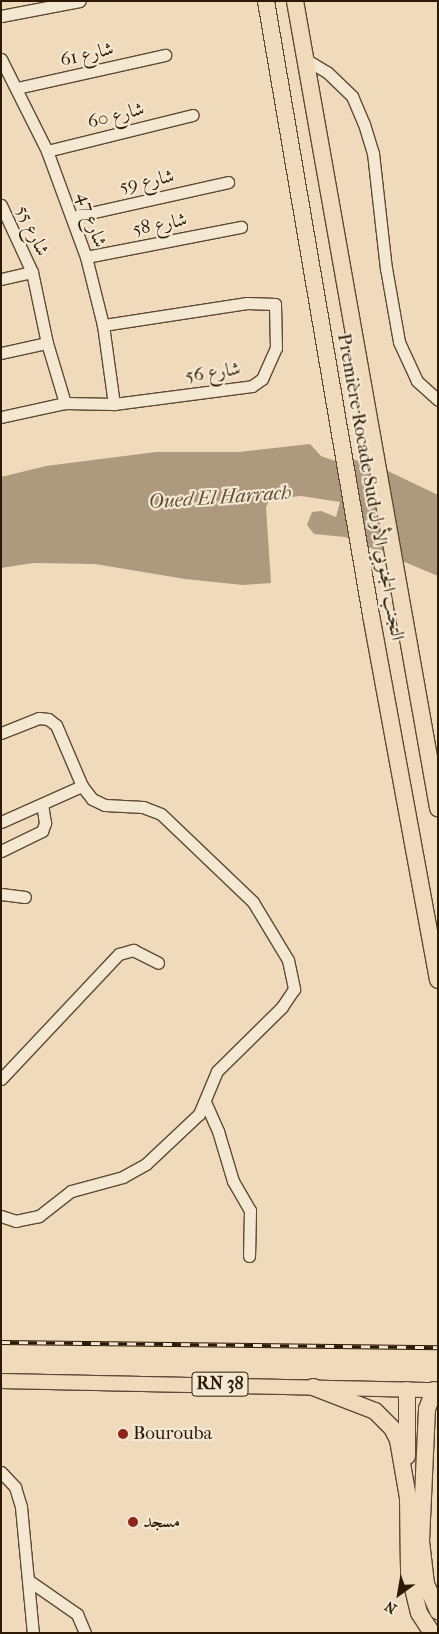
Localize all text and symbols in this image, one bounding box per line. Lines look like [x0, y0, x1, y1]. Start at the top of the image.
street label: شارع 61 [58, 38, 116, 72]
street label: شارع 60 [85, 98, 147, 134]
street label: شارع 59 [118, 165, 176, 199]
street label: شارع 47 [71, 189, 111, 251]
street label: شارع 55 [10, 202, 54, 260]
street label: شارع 58 [131, 209, 189, 241]
street label: Première Rocade Sud التجنب الجنوبي الأول [332, 332, 408, 642]
street label: شارع 56 [184, 358, 242, 388]
water label: Oued El Harrach [148, 480, 292, 514]
road number: RN 38 [191, 1368, 249, 1400]
place label: Bourouba [133, 1423, 212, 1445]
marker: Bourouba [117, 1428, 129, 1440]
place label: مسجد [143, 1511, 180, 1533]
marker: مسجد [127, 1516, 139, 1528]
north arrow [374, 1569, 424, 1619]
text: N [382, 1597, 400, 1617]

